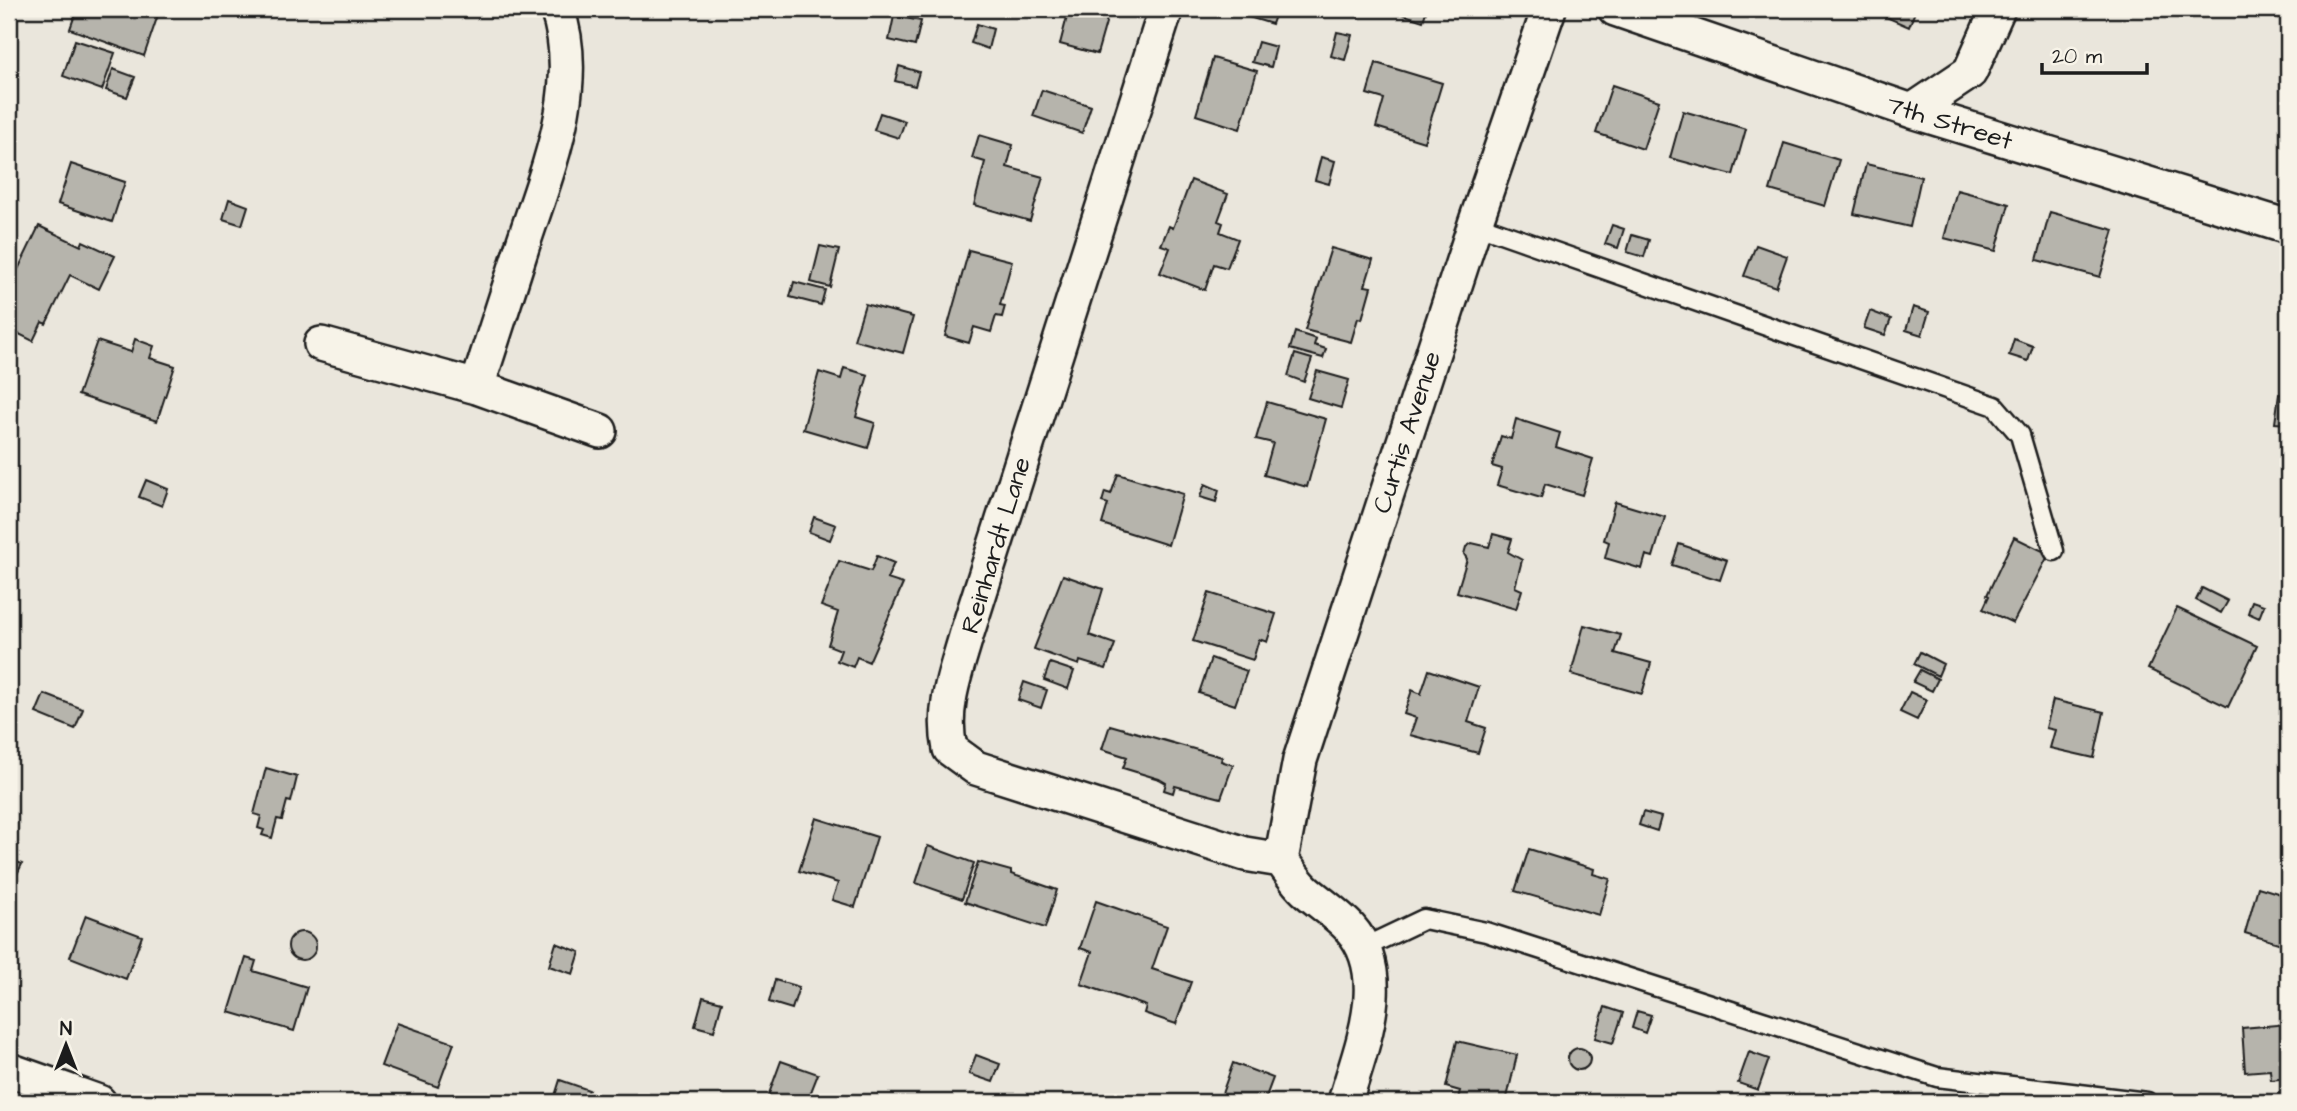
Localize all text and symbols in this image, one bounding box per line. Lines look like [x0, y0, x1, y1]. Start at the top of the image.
scale bar [2042, 32, 2146, 76]
text: 20 m [2052, 42, 2103, 71]
street label: 7th Street [1882, 87, 2018, 159]
street label: Curtis Avenue [1364, 347, 1450, 518]
street label: Reinhardt Lane [952, 453, 1040, 638]
north arrow [32, 1010, 102, 1080]
text: N [60, 1016, 72, 1043]

